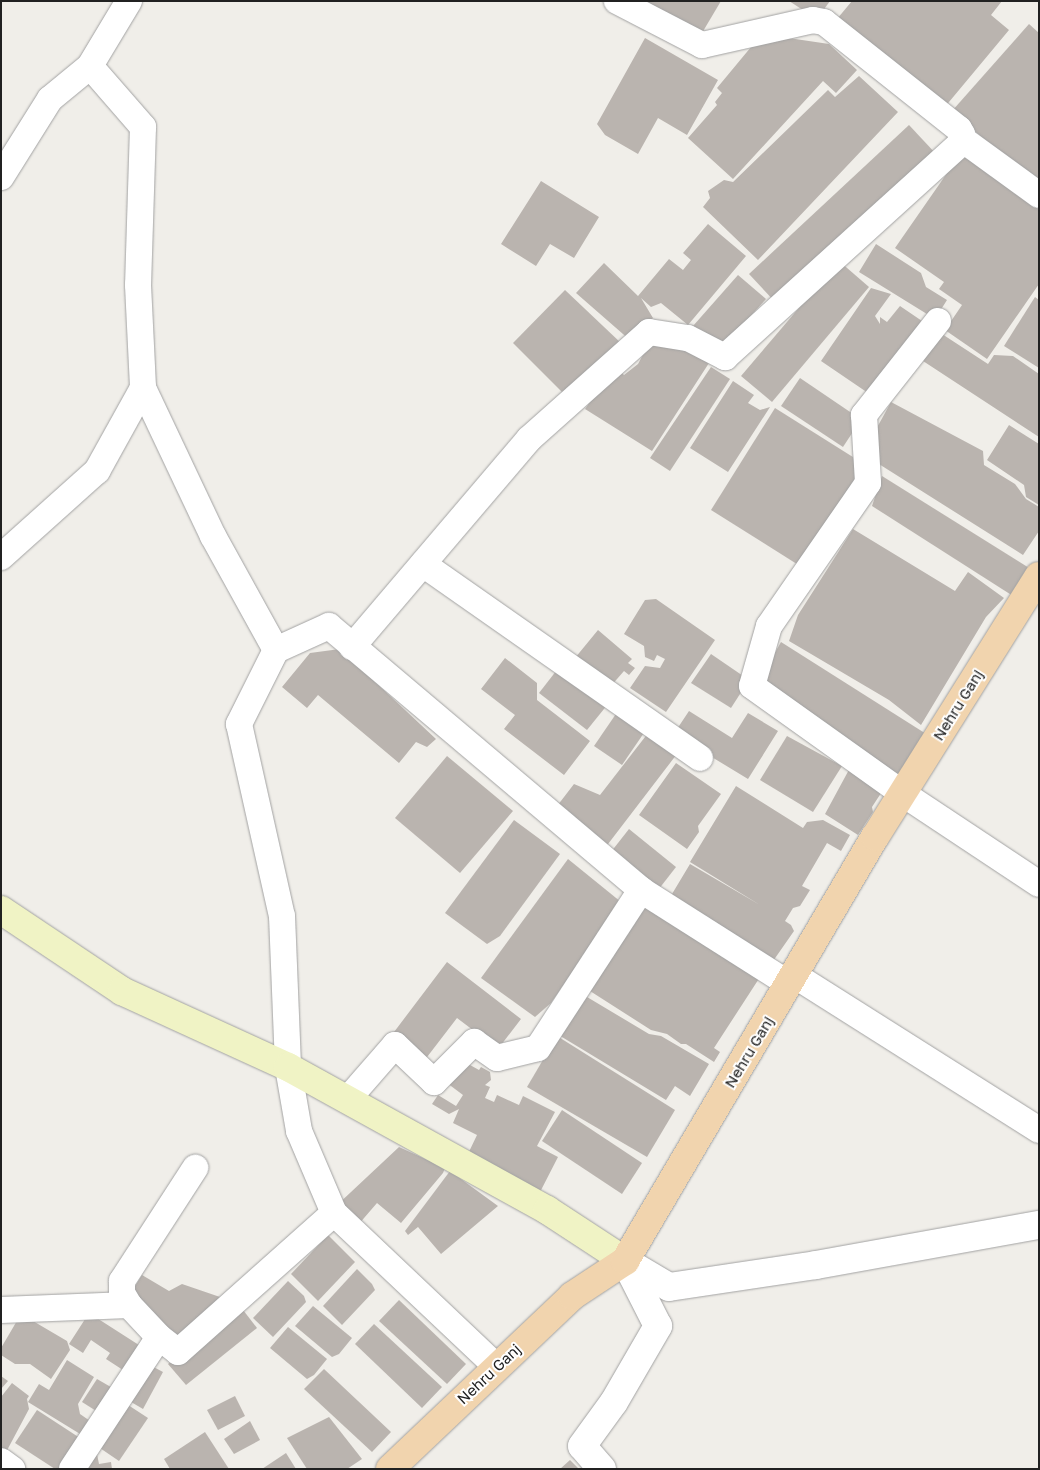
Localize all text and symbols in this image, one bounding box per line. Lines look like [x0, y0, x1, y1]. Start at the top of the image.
street label: Nehru Ganj [929, 666, 987, 744]
street label: Nehru Ganj [721, 1013, 777, 1091]
street label: Nehru Ganj [454, 1340, 524, 1408]

